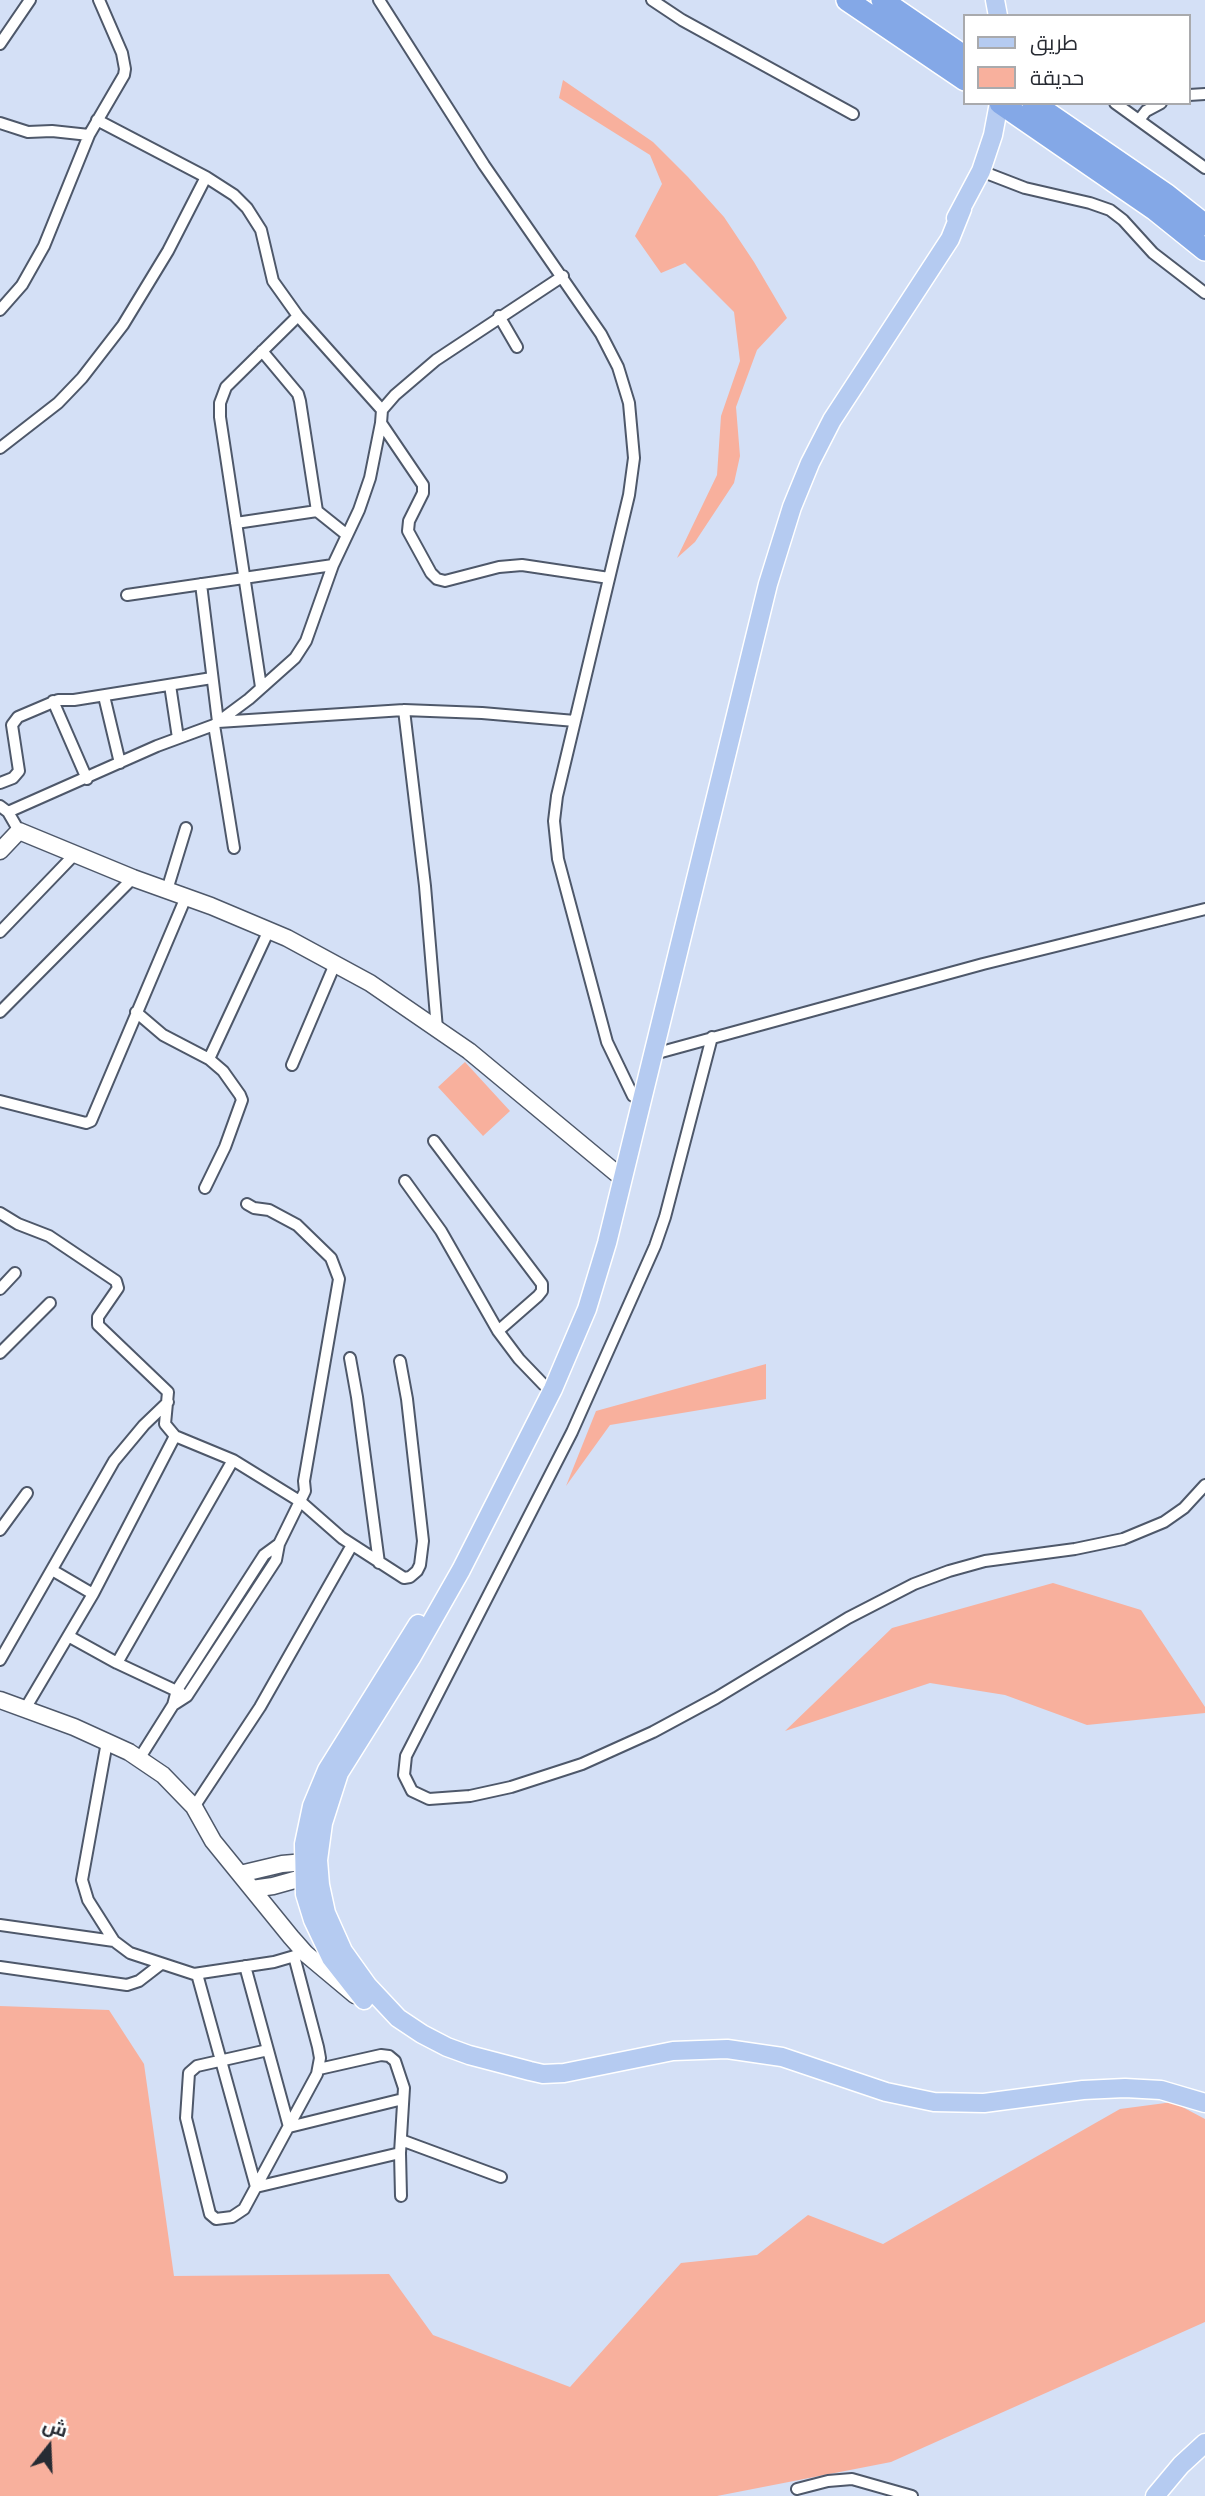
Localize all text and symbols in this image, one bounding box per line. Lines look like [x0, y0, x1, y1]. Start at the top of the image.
legend [964, 14, 1191, 105]
text: طريق [1030, 28, 1078, 56]
text: حديقة [1030, 63, 1084, 91]
text: ش [40, 2411, 71, 2443]
north arrow [14, 2412, 84, 2482]

